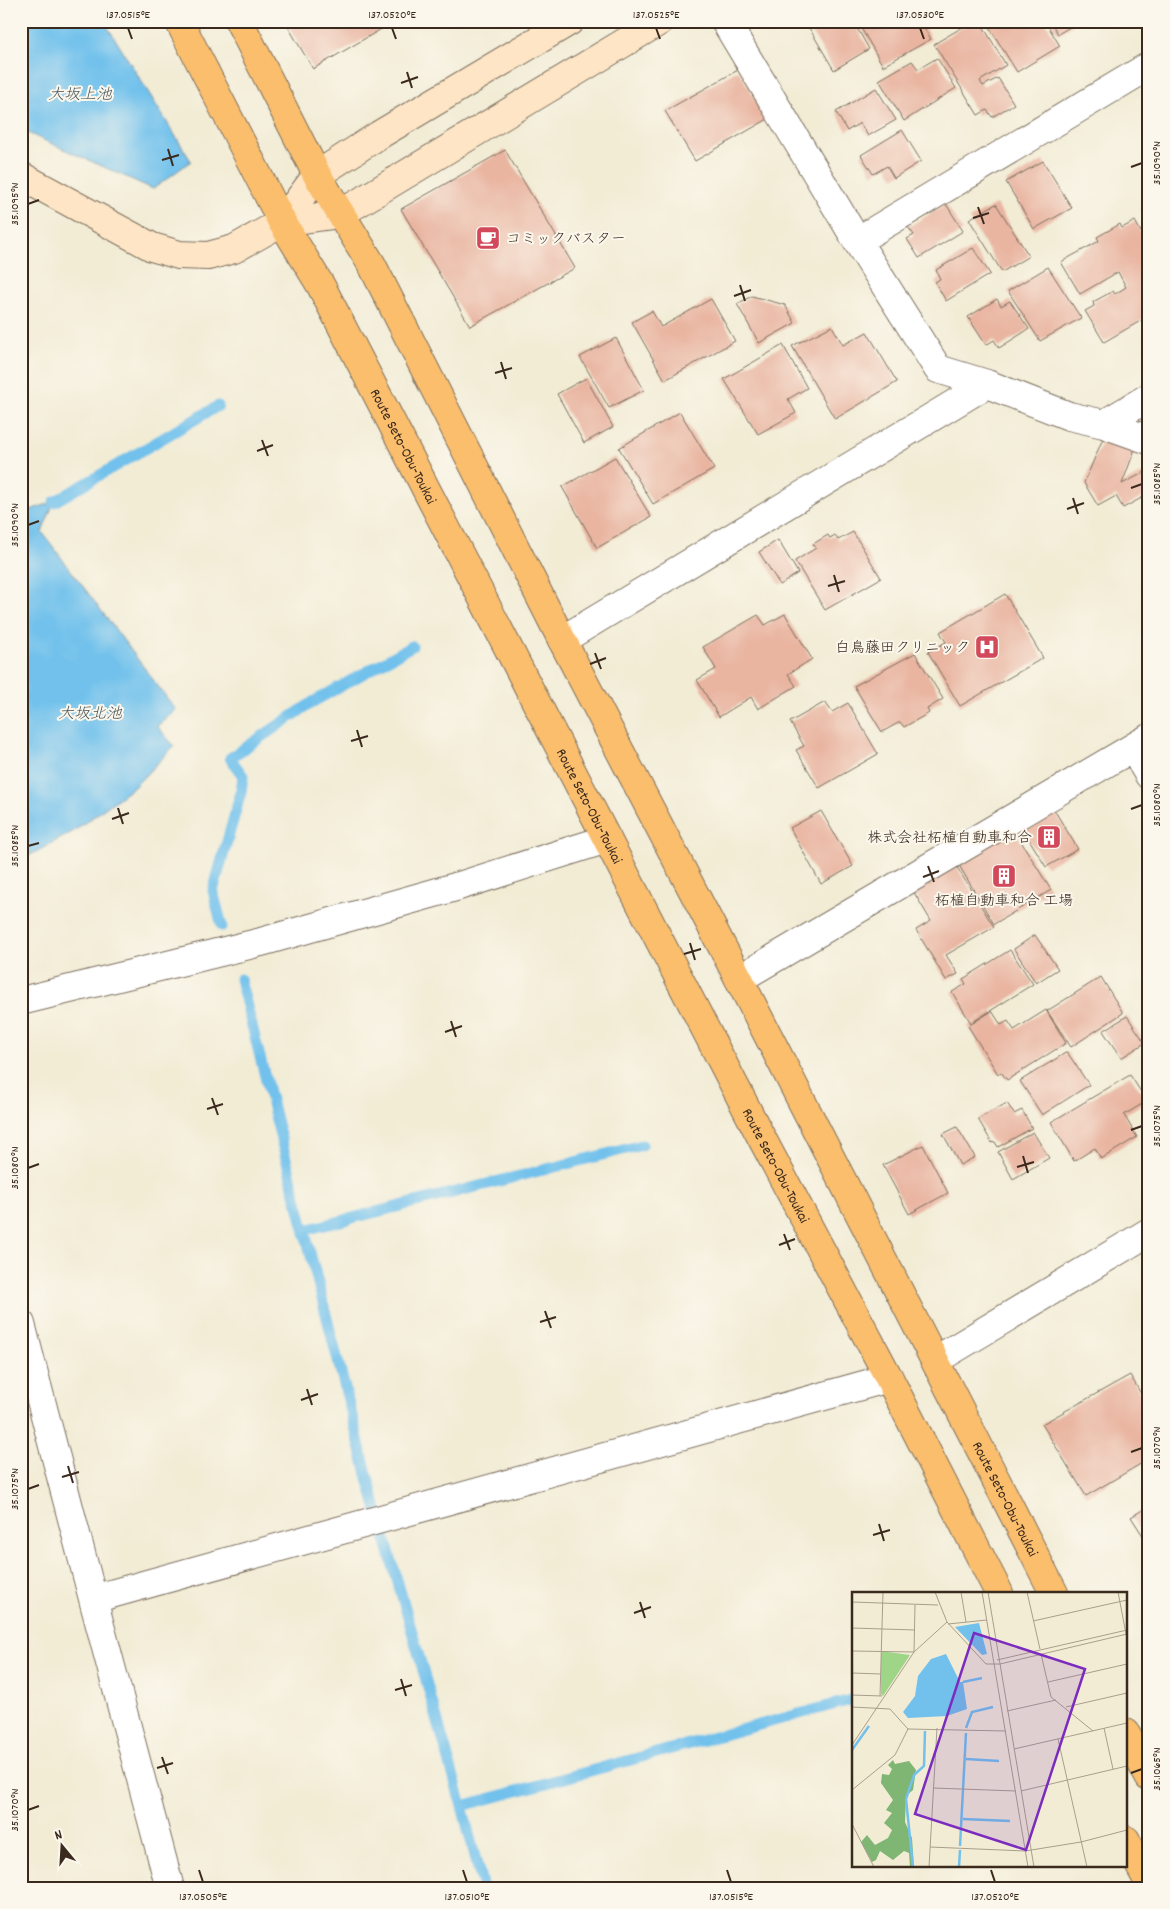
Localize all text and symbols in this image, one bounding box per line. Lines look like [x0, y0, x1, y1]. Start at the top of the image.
text: 137.0515°E [106, 7, 151, 24]
text: 137.0520°E [368, 7, 416, 24]
text: 137.0525°E [633, 7, 680, 24]
text: 137.0530°E [896, 7, 944, 24]
water label: 大坂上池 [48, 84, 113, 107]
text: 35.1090°N [1149, 141, 1166, 185]
text: 35.1095°N [7, 182, 24, 225]
cafe icon: コミックバスター [475, 225, 501, 251]
place label: コミックバスター [506, 229, 626, 251]
street label: Route Seto-Obu-Toukai [363, 385, 441, 509]
text: 35.1085°N [1149, 463, 1166, 505]
text: 35.1090°N [7, 503, 24, 547]
hospital icon: 白鳥藤田クリニック [974, 634, 1000, 660]
place label: 白鳥藤田クリニック [835, 638, 970, 660]
water label: 大坂北池 [58, 703, 123, 726]
street label: Route Seto-Obu-Toukai [549, 745, 627, 868]
text: 35.1080°N [1149, 783, 1166, 827]
building icon: 株式会社柘植自動車和合 [1036, 824, 1062, 850]
text: 35.1085°N [7, 825, 24, 867]
place label: 株式会社柘植自動車和合 [867, 828, 1032, 850]
building icon: 柘植自動車和合 工場 [991, 863, 1017, 889]
place label: 柘植自動車和合 工場 [935, 891, 1073, 913]
street label: Route Seto-Obu-Toukai [735, 1105, 814, 1228]
text: 35.1075°N [1149, 1105, 1166, 1147]
text: 35.1080°N [7, 1146, 24, 1190]
text: 35.1070°N [1149, 1426, 1166, 1469]
street label: Route Seto-Obu-Toukai [965, 1438, 1043, 1561]
text: 35.1075°N [7, 1468, 24, 1510]
inset map [852, 1592, 1128, 1866]
text: 35.1065°N [1149, 1747, 1166, 1791]
text: 35.1070°N [7, 1788, 24, 1831]
north arrow [38, 1822, 88, 1872]
text: N [52, 1825, 65, 1846]
text: 137.0505°E [179, 1889, 228, 1906]
text: 137.0510°E [444, 1889, 490, 1906]
text: 137.0515°E [709, 1889, 754, 1906]
text: 137.0520°E [971, 1889, 1019, 1906]

